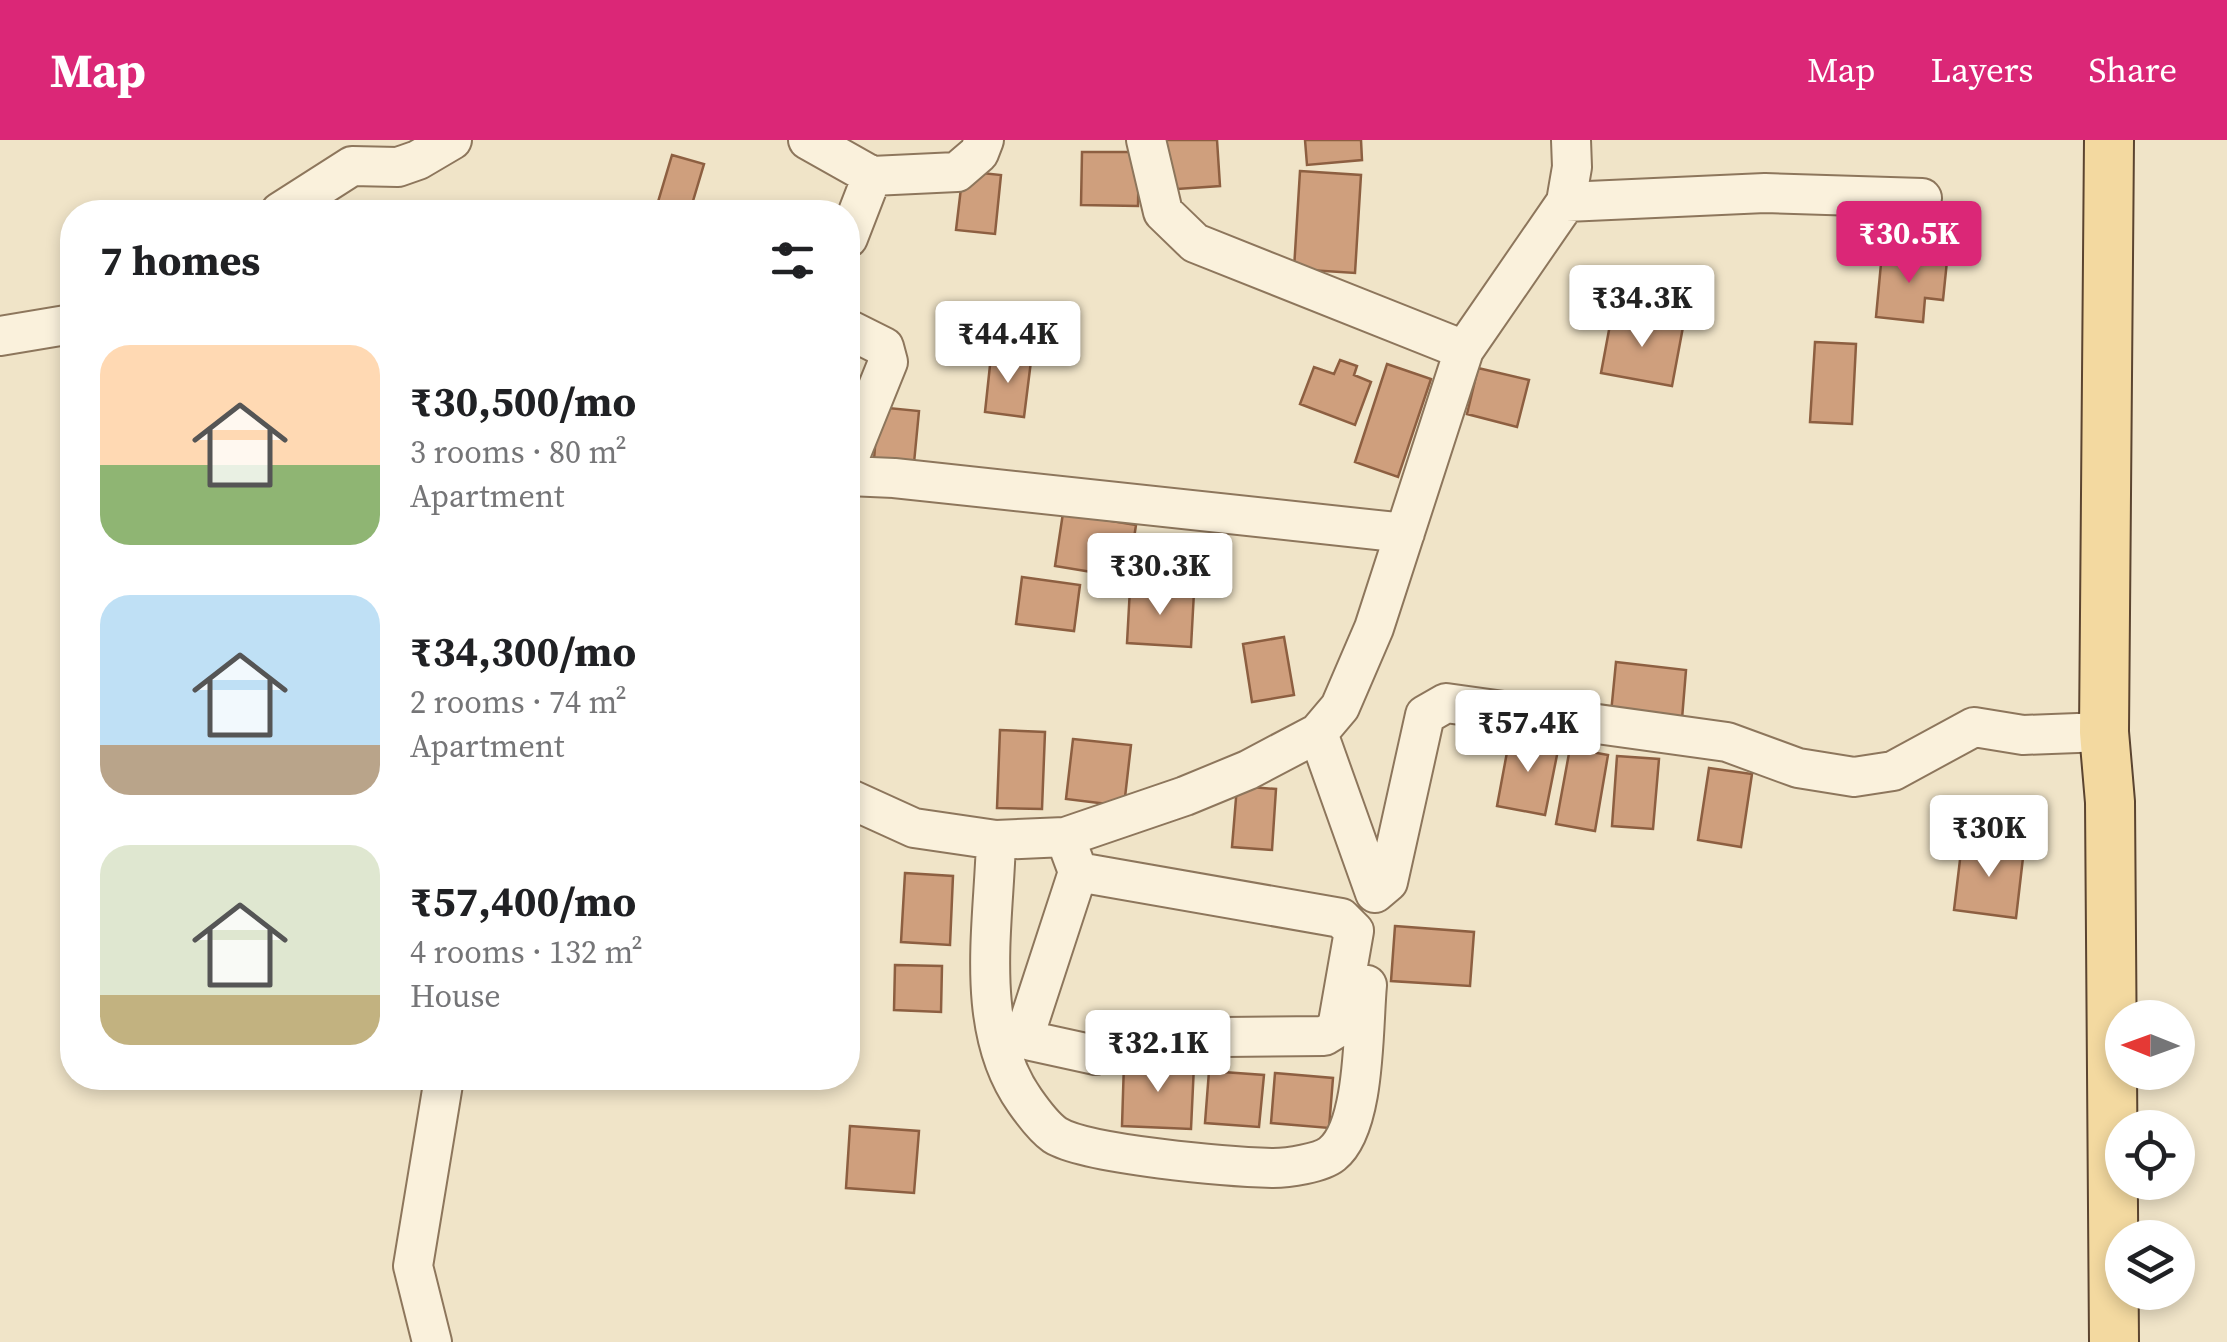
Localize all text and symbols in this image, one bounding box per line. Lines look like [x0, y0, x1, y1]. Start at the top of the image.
text: Map [50, 37, 146, 103]
text: Map [1807, 46, 1875, 94]
text: Layers [1930, 46, 2033, 94]
text: Share [2088, 46, 2177, 94]
pin: ₹30.5K [1828, 201, 1990, 286]
text: ₹30.5K [1858, 211, 1960, 255]
text: 7 homes [100, 231, 260, 289]
icon: filters [765, 233, 820, 288]
pin: ₹34.3K [1561, 265, 1723, 350]
text: ₹34.3K [1591, 275, 1693, 319]
pin: ₹44.4K [927, 301, 1089, 386]
text: ₹44.4K [957, 311, 1059, 355]
text: ₹30,500/mo [410, 372, 636, 430]
icon: home [180, 385, 300, 505]
text: 3 rooms · 80 m² [410, 430, 627, 474]
text: Apartment [410, 474, 564, 518]
pin: ₹30.3K [1079, 533, 1241, 618]
text: ₹30.3K [1109, 543, 1211, 587]
text: ₹34,300/mo [410, 622, 636, 680]
icon: home [180, 635, 300, 755]
text: 2 rooms · 74 m² [410, 680, 627, 724]
pin: ₹57.4K [1447, 690, 1609, 775]
text: ₹57.4K [1477, 700, 1579, 744]
text: Apartment [410, 724, 564, 768]
pin: ₹30K [1930, 795, 2048, 880]
text: ₹30K [1952, 805, 2026, 849]
text: ₹57,400/mo [410, 872, 636, 930]
icon: home [180, 885, 300, 1005]
text: 4 rooms · 132 m² [410, 930, 643, 974]
text: House [410, 974, 501, 1018]
north arrow [2105, 1000, 2195, 1090]
map controls [2105, 1000, 2195, 1310]
pin: ₹32.1K [1077, 1010, 1239, 1095]
text: ₹32.1K [1107, 1020, 1209, 1064]
button: locate [2105, 1110, 2195, 1200]
button: layers [2105, 1220, 2195, 1310]

